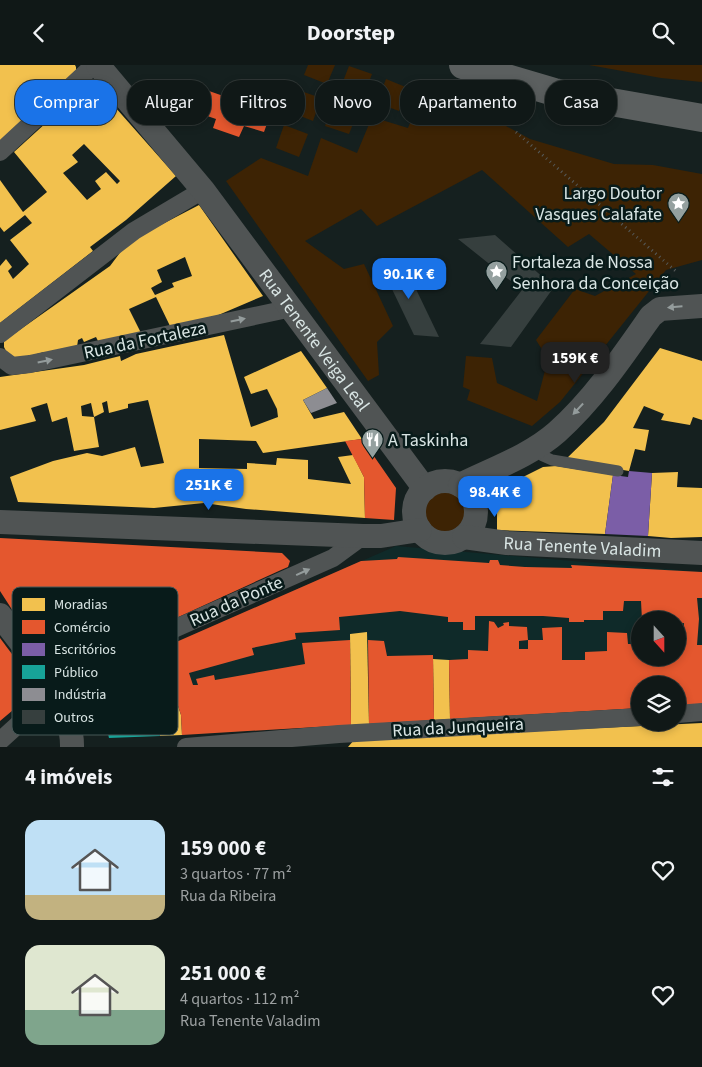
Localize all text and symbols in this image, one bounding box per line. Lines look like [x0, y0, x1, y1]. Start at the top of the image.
text: Doorstep [307, 17, 395, 49]
icon: back [25, 19, 53, 47]
icon: search [649, 19, 677, 47]
chip: Comprar [15, 80, 117, 125]
chip: Alugar [127, 80, 211, 125]
chip: Filtros [221, 80, 305, 125]
chip: Novo [315, 80, 390, 125]
chip: Apartamento [400, 80, 535, 125]
chip: Casa [545, 80, 617, 125]
place label: Largo Doutor Vasques Calafate [535, 181, 663, 227]
place icon: Largo Doutor Vasques Calafate [666, 191, 690, 222]
place label: Fortaleza de Nossa Senhora da Conceição [512, 250, 679, 296]
pin: 90.1K € [363, 257, 455, 300]
place icon: Fortaleza de Nossa Senhora da Conceição [484, 260, 508, 291]
text: 90.1K € [383, 263, 435, 285]
street label: Rua Tenente Veiga Leal [253, 264, 375, 417]
one-way arrow [667, 303, 683, 311]
street label: Rua da Fortaleza [82, 315, 209, 366]
one-way arrow [231, 316, 246, 324]
pin: 159K € [534, 341, 616, 384]
text: 159K € [552, 347, 598, 369]
one-way arrow [37, 356, 53, 364]
one-way arrow [572, 403, 584, 415]
restaurant icon: A Taskinha [360, 428, 384, 459]
place label: A Taskinha [388, 428, 468, 453]
pin: 251K € [168, 469, 250, 511]
text: 251K € [186, 474, 232, 496]
pin: 98.4K € [449, 475, 541, 518]
text: 98.4K € [469, 481, 521, 503]
street label: Rua Tenente Valadim [503, 531, 662, 564]
one-way arrow [296, 567, 310, 575]
street label: Rua da Ponte [186, 570, 287, 633]
legend [12, 587, 178, 735]
text: Moradias [54, 595, 108, 615]
north arrow [631, 611, 686, 666]
map controls [631, 611, 686, 731]
text: Comércio [54, 618, 110, 638]
text: Escritórios [54, 640, 116, 660]
text: Público [54, 663, 98, 683]
button: layers [631, 676, 686, 731]
text: Indústria [54, 685, 106, 705]
text: Outros [54, 708, 94, 728]
street label: Rua da Junqueira [392, 712, 524, 743]
text: 4 imóveis [25, 762, 112, 792]
icon: filters [649, 763, 677, 791]
text: 159 000 € [180, 833, 266, 863]
icon: home [65, 840, 125, 900]
icon: heart [649, 856, 677, 884]
text: 3 quartos · 77 m² [180, 863, 292, 885]
text: Rua da Ribeira [180, 885, 276, 907]
text: 251 000 € [180, 958, 266, 988]
icon: home [65, 965, 125, 1025]
icon: heart [649, 981, 677, 1009]
text: 4 quartos · 112 m² [180, 988, 299, 1010]
text: Rua Tenente Valadim [180, 1010, 320, 1032]

